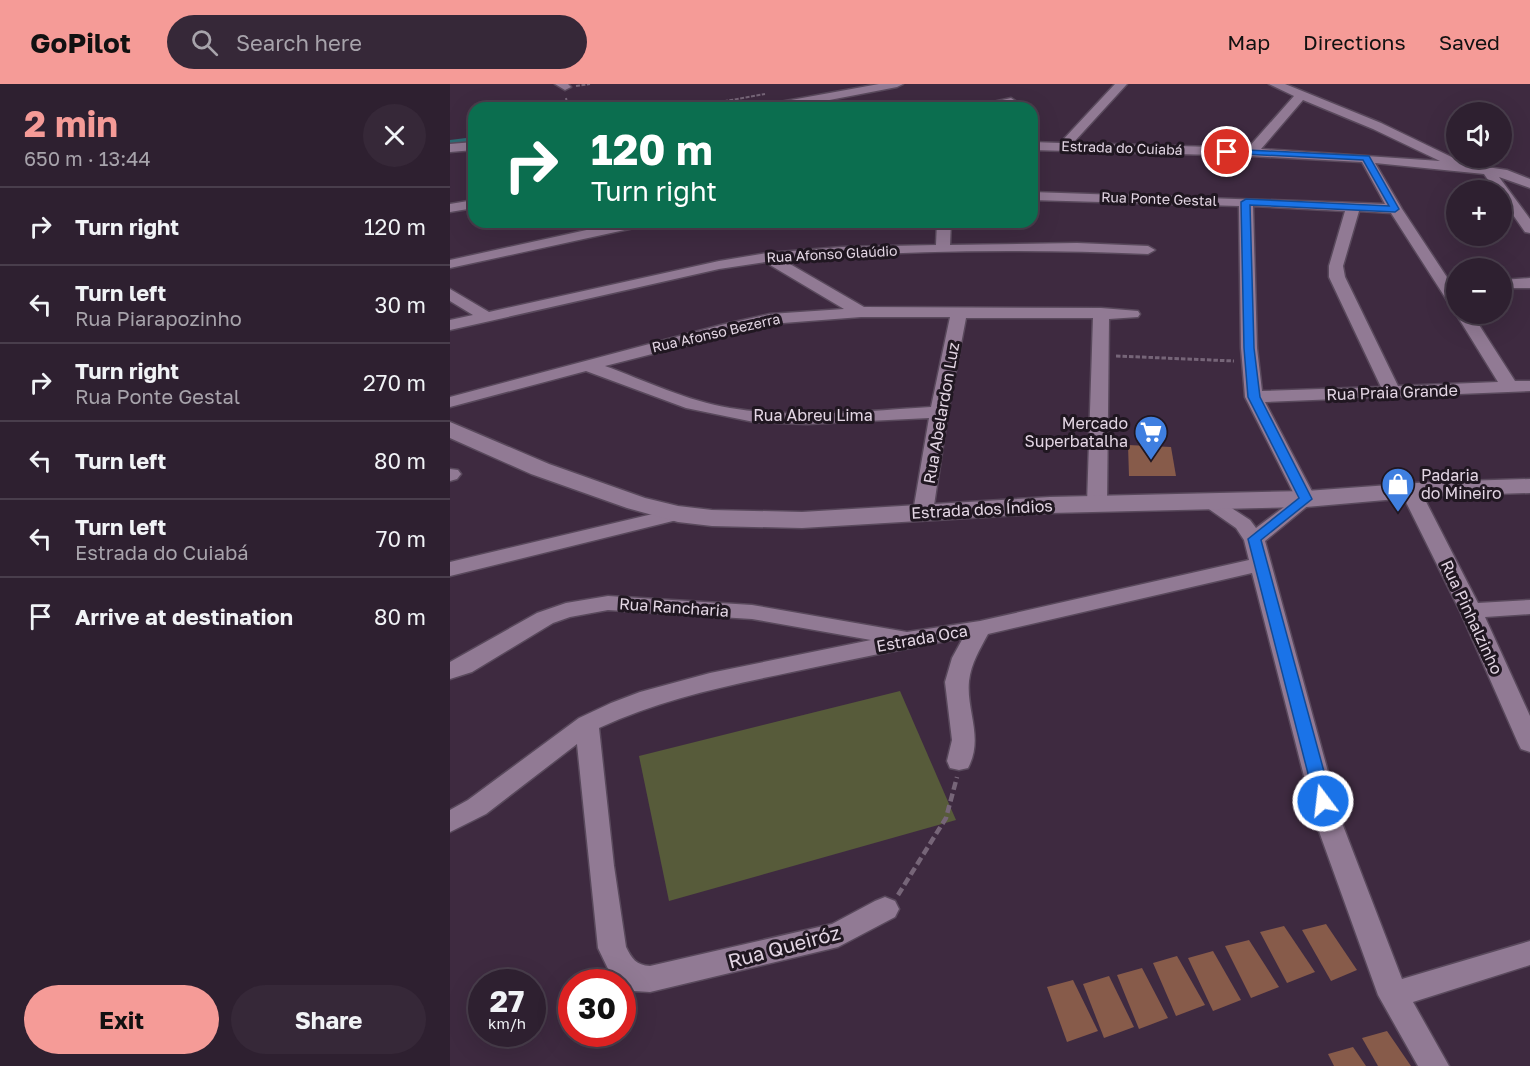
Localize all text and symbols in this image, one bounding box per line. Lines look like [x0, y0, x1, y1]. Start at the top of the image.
search box [167, 15, 587, 69]
text: GoPilot [30, 26, 131, 59]
icon: search [188, 26, 221, 59]
text: Search here [236, 29, 362, 56]
text: Map [1227, 29, 1270, 55]
text: Directions [1303, 29, 1406, 55]
text: Saved [1439, 29, 1500, 55]
text: 2 min [24, 102, 118, 145]
map controls [1446, 102, 1512, 324]
button: sound [1446, 102, 1512, 168]
button: close [363, 104, 426, 167]
text: 120 m [591, 124, 713, 174]
icon: right [492, 126, 570, 204]
pin [1201, 126, 1252, 177]
icon: arrive [1210, 135, 1243, 168]
street label: Estrada do Cuiabá [1061, 137, 1183, 158]
text: 650 m · 13:44 [24, 146, 151, 170]
text: Turn right [591, 175, 717, 207]
button: + [1446, 180, 1512, 246]
street label: Rua Ponte Gestal [1101, 188, 1217, 209]
icon: right [24, 210, 57, 243]
text: Turn right [75, 213, 179, 240]
text: 120 m [364, 213, 426, 240]
street label: Rua Afonso Glaúdio [766, 242, 898, 265]
button: − [1446, 258, 1512, 324]
text: Turn left [75, 279, 166, 306]
icon: left [24, 288, 57, 321]
text: 30 m [375, 291, 426, 318]
text: Rua Piarapozinho [75, 306, 242, 330]
street label: Rua Afonso Bezerra [650, 309, 782, 356]
street label: Rua Abelardon Luz [919, 341, 963, 485]
text: Turn right [75, 357, 179, 384]
icon: right [24, 366, 57, 399]
text: 270 m [363, 369, 426, 396]
street label: Rua Praia Grande [1326, 380, 1458, 404]
text: Rua Ponte Gestal [75, 384, 240, 408]
street label: Rua Abreu Lima [753, 405, 873, 425]
place label: Mercado Superbatalha [1025, 413, 1128, 451]
supermarket icon: Mercado Superbatalha [1133, 414, 1169, 461]
icon: left [24, 444, 57, 477]
text: Turn left [75, 447, 166, 474]
text: 80 m [374, 447, 426, 474]
place label: Padaria do Mineiro [1421, 465, 1502, 503]
shop icon: Padaria do Mineiro [1380, 466, 1416, 513]
street label: Estrada dos Índios [911, 495, 1053, 523]
text: Turn left [75, 513, 166, 540]
icon: left [24, 522, 57, 555]
text: 70 m [376, 525, 426, 552]
text: Estrada do Cuiabá [75, 540, 249, 564]
street label: Rua Pinhalzinho [1437, 557, 1507, 677]
street label: Rua Rancharia [618, 593, 730, 621]
icon: arrive [24, 600, 57, 633]
text: Arrive at destination [75, 603, 293, 630]
text: 80 m [374, 603, 426, 630]
street label: Estrada Oca [875, 620, 969, 656]
position arrow [1291, 769, 1355, 833]
street label: Rua Queiróz [725, 920, 843, 973]
speed limit sign: 30 [558, 969, 636, 1047]
text: 27 [490, 983, 524, 1019]
button: Exit [24, 985, 219, 1054]
button: Share [231, 985, 426, 1054]
text: km/h [488, 1014, 526, 1032]

